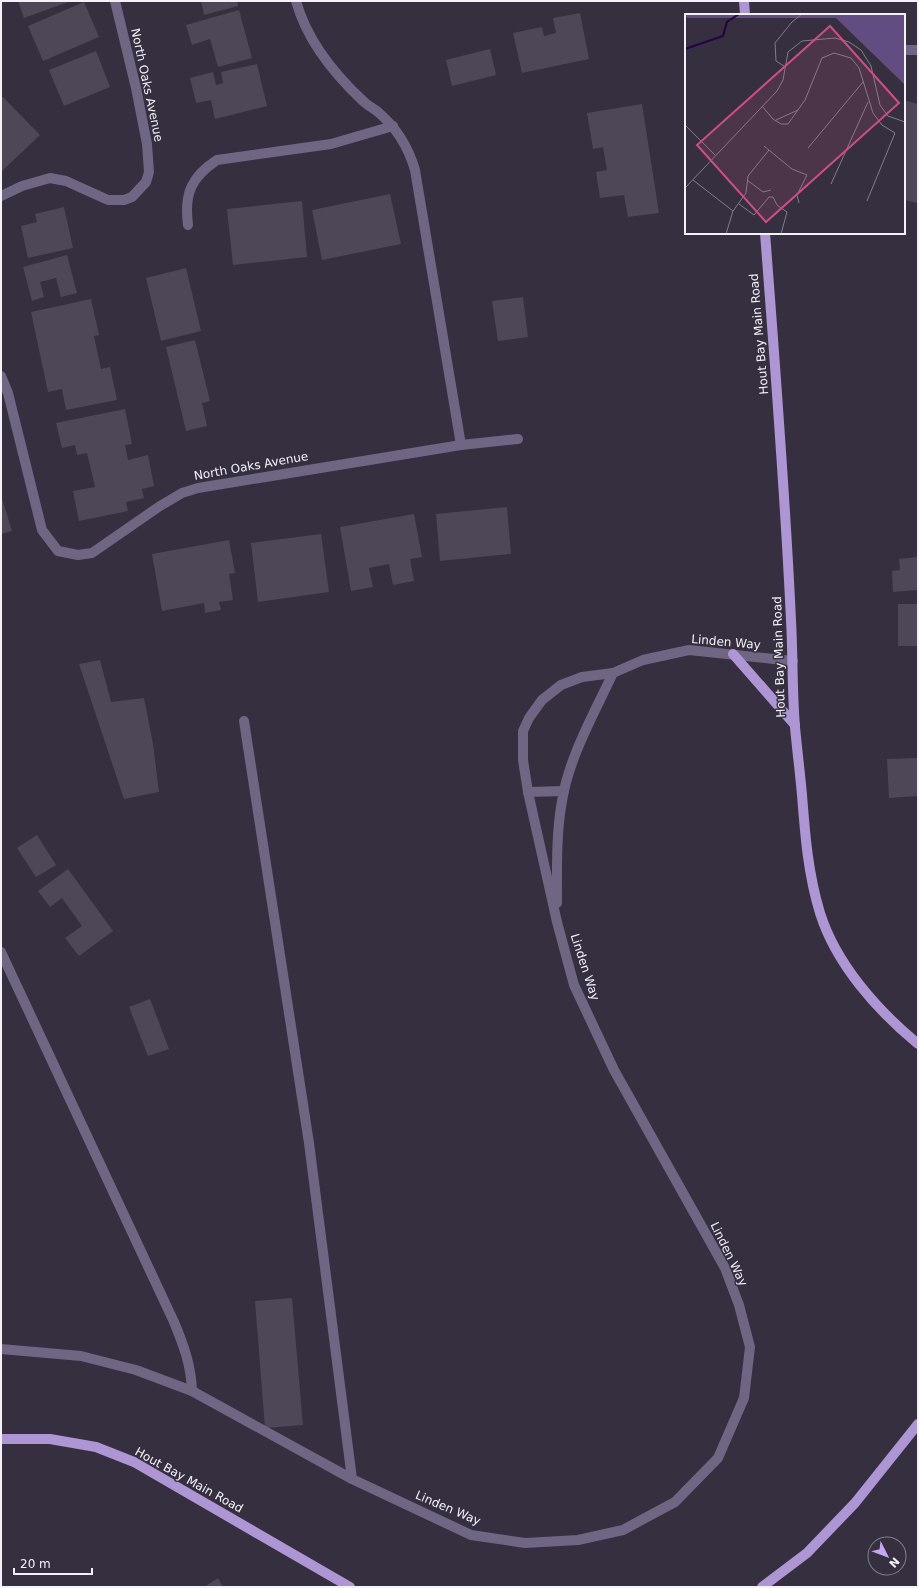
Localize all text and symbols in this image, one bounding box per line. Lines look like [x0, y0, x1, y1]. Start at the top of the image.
inset map [685, 14, 905, 234]
street label: North Oaks Avenue [128, 27, 166, 143]
street label: Hout Bay Main Road [747, 273, 771, 395]
street label: North Oaks Avenue [193, 449, 309, 483]
street label: Hout Bay Main Road [770, 596, 788, 718]
street label: Linden Way [691, 632, 761, 652]
street label: Linden Way [568, 932, 602, 1002]
street label: Linden Way [707, 1220, 751, 1288]
street label: Hout Bay Main Road [132, 1444, 246, 1516]
street label: Linden Way [413, 1488, 483, 1528]
north arrow [867, 1536, 907, 1576]
scale bar [14, 1550, 92, 1576]
text: N [886, 1555, 902, 1570]
text: 20 m [20, 1557, 51, 1571]

